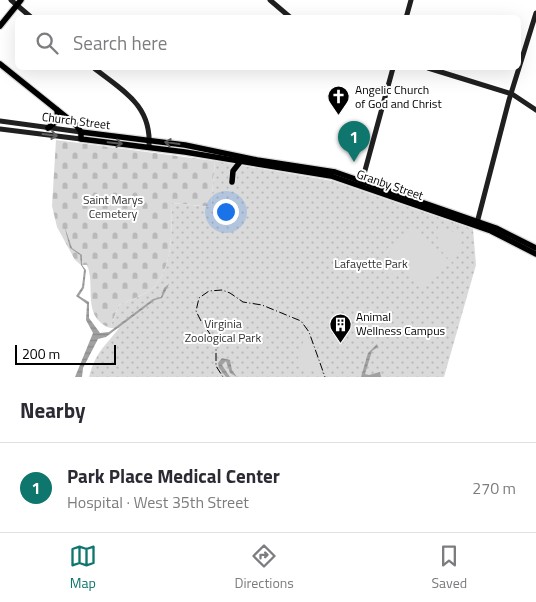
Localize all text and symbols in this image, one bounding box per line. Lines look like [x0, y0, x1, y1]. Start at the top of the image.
search box [15, 15, 521, 70]
text: Search here [73, 28, 167, 57]
icon: search [33, 29, 61, 57]
place label: Angelic Church of God and Christ [355, 80, 442, 113]
church icon: Angelic Church of God and Christ [327, 85, 351, 116]
street label: Church Street [41, 107, 112, 134]
pin: 1 [338, 121, 370, 162]
one-way arrow [42, 131, 58, 141]
one-way arrow [164, 138, 180, 148]
one-way arrow [107, 139, 123, 148]
street label: Granby Street [354, 164, 427, 205]
park label: Saint Marys Cemetery [83, 190, 143, 223]
your location [213, 199, 239, 225]
park label: Lafayette Park [334, 254, 408, 273]
place label: Animal Wellness Campus [356, 307, 446, 340]
building icon: Animal Wellness Campus [328, 312, 352, 343]
park label: Virginia Zoological Park [185, 314, 262, 347]
scale bar [15, 342, 116, 365]
text: 200 m [22, 343, 60, 364]
text: Nearby [20, 394, 85, 426]
text: Park Place Medical Center [67, 461, 280, 490]
text: 1 [32, 476, 40, 500]
text: 270 m [472, 476, 516, 500]
text: Hospital · West 35th Street [67, 490, 249, 514]
tab: Map [69, 542, 97, 593]
tab: Directions [234, 542, 294, 593]
tab: Saved [432, 542, 467, 593]

